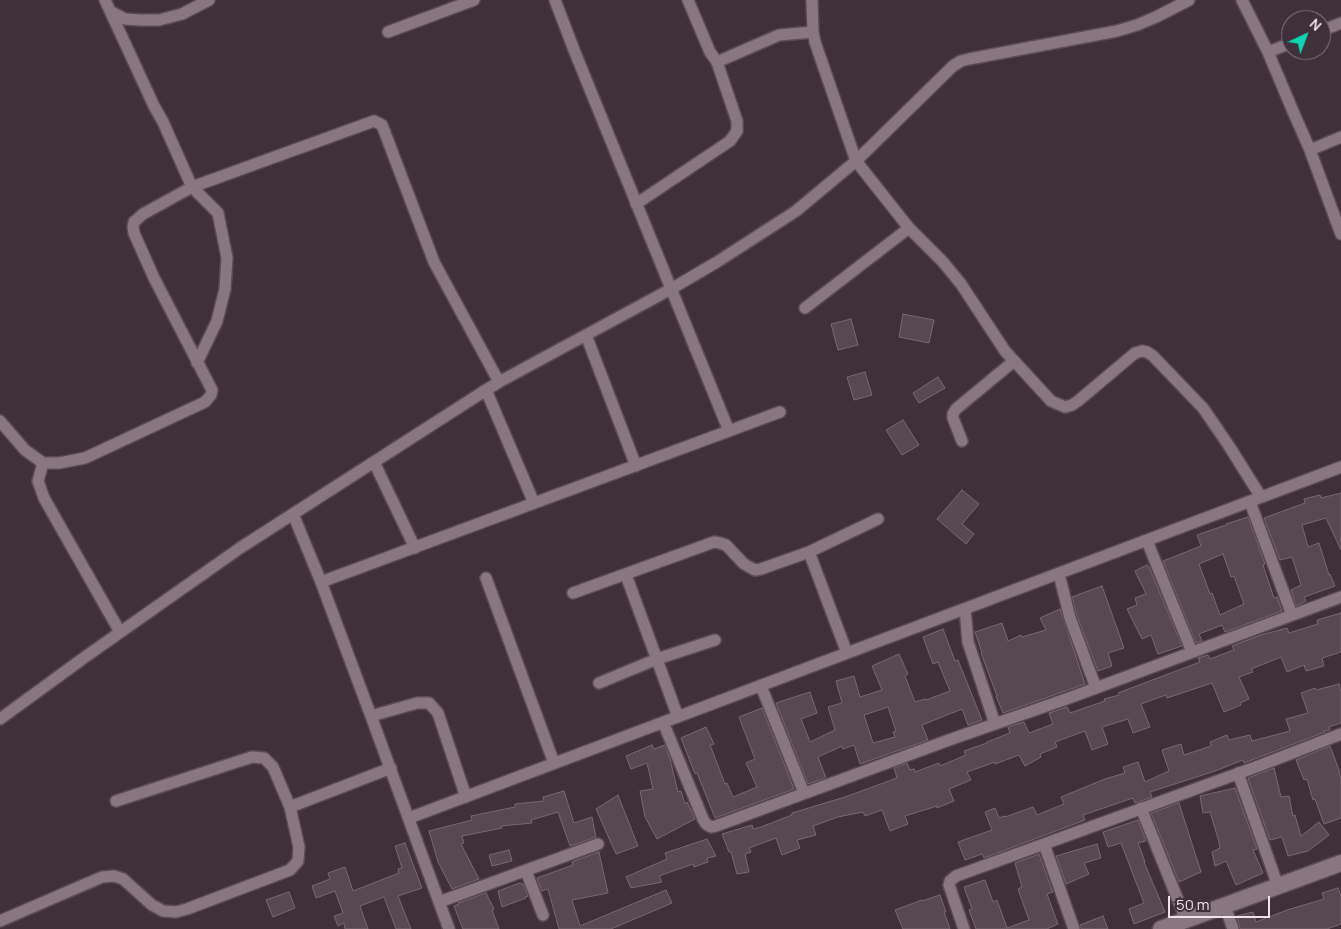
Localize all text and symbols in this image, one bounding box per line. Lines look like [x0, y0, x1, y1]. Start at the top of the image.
north arrow [1281, 10, 1331, 60]
text: N [1306, 14, 1326, 35]
scale bar [1171, 886, 1274, 918]
text: 50 m [1176, 894, 1210, 915]

